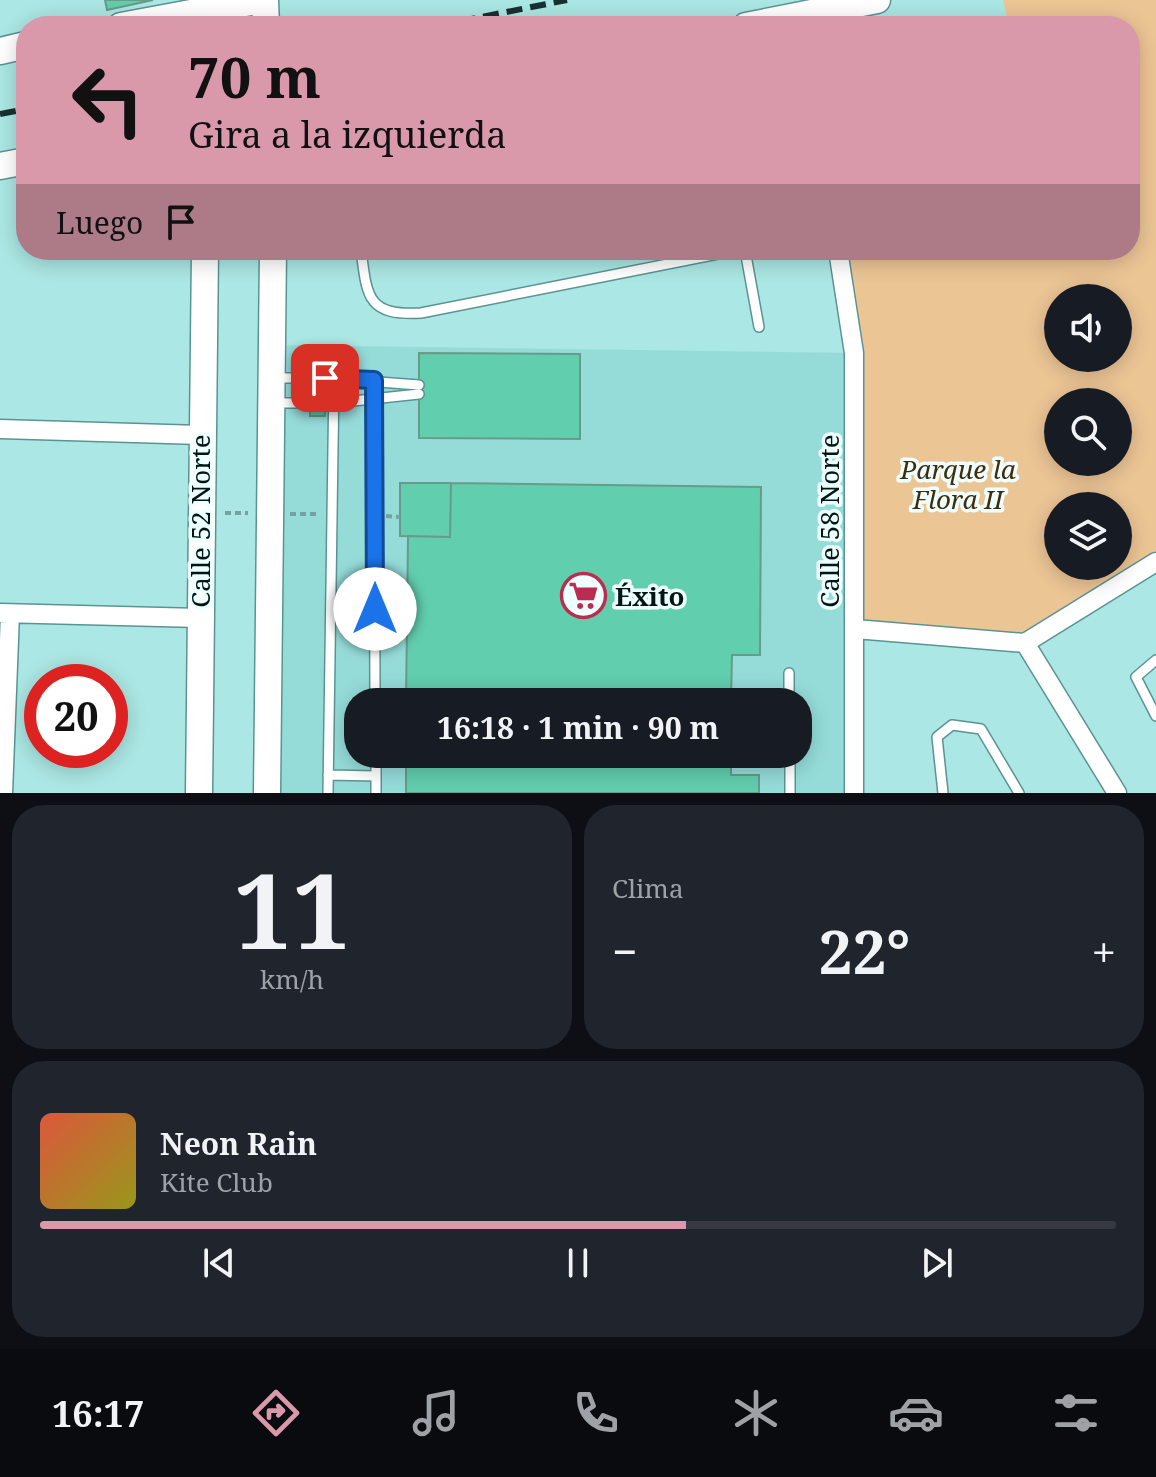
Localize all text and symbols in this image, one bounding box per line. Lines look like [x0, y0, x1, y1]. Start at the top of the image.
text: 70 m [188, 38, 321, 114]
icon: left [56, 48, 160, 152]
text: Gira a la izquierda [188, 110, 507, 159]
icon: arrive [159, 200, 203, 244]
text: Luego [56, 202, 143, 243]
map controls [1044, 284, 1132, 580]
button: sound [1044, 284, 1132, 372]
pin [291, 344, 359, 412]
icon: arrive [303, 356, 347, 400]
button: search [1044, 388, 1132, 476]
street label: Calle 52 Norte [182, 434, 218, 608]
street label: Calle 58 Norte [811, 434, 847, 608]
park label: Parque la Flora II [899, 451, 1016, 517]
button: layers [1044, 492, 1132, 580]
position arrow [333, 567, 417, 651]
supermarket icon: Éxito [560, 572, 608, 620]
place label: Éxito [615, 578, 684, 614]
speed limit sign: 20 [24, 664, 128, 768]
text: 16:18 · 1 min · 90 m [437, 707, 719, 748]
text: 11 [233, 838, 351, 979]
text: Clima [612, 870, 684, 906]
text: 22° [819, 910, 910, 992]
text: − [612, 921, 637, 981]
text: + [1091, 921, 1116, 981]
text: km/h [260, 961, 324, 997]
text: Neon Rain [160, 1123, 317, 1164]
text: Kite Club [160, 1164, 273, 1200]
icon: previous [197, 1241, 241, 1285]
icon: pause [556, 1241, 600, 1285]
icon: next [915, 1241, 959, 1285]
icon: directions [248, 1385, 304, 1441]
icon: music [408, 1385, 464, 1441]
icon: phone [568, 1385, 624, 1441]
icon: climate [728, 1385, 784, 1441]
icon: car [888, 1385, 944, 1441]
icon: filters [1048, 1385, 1104, 1441]
text: 16:17 [52, 1389, 144, 1438]

